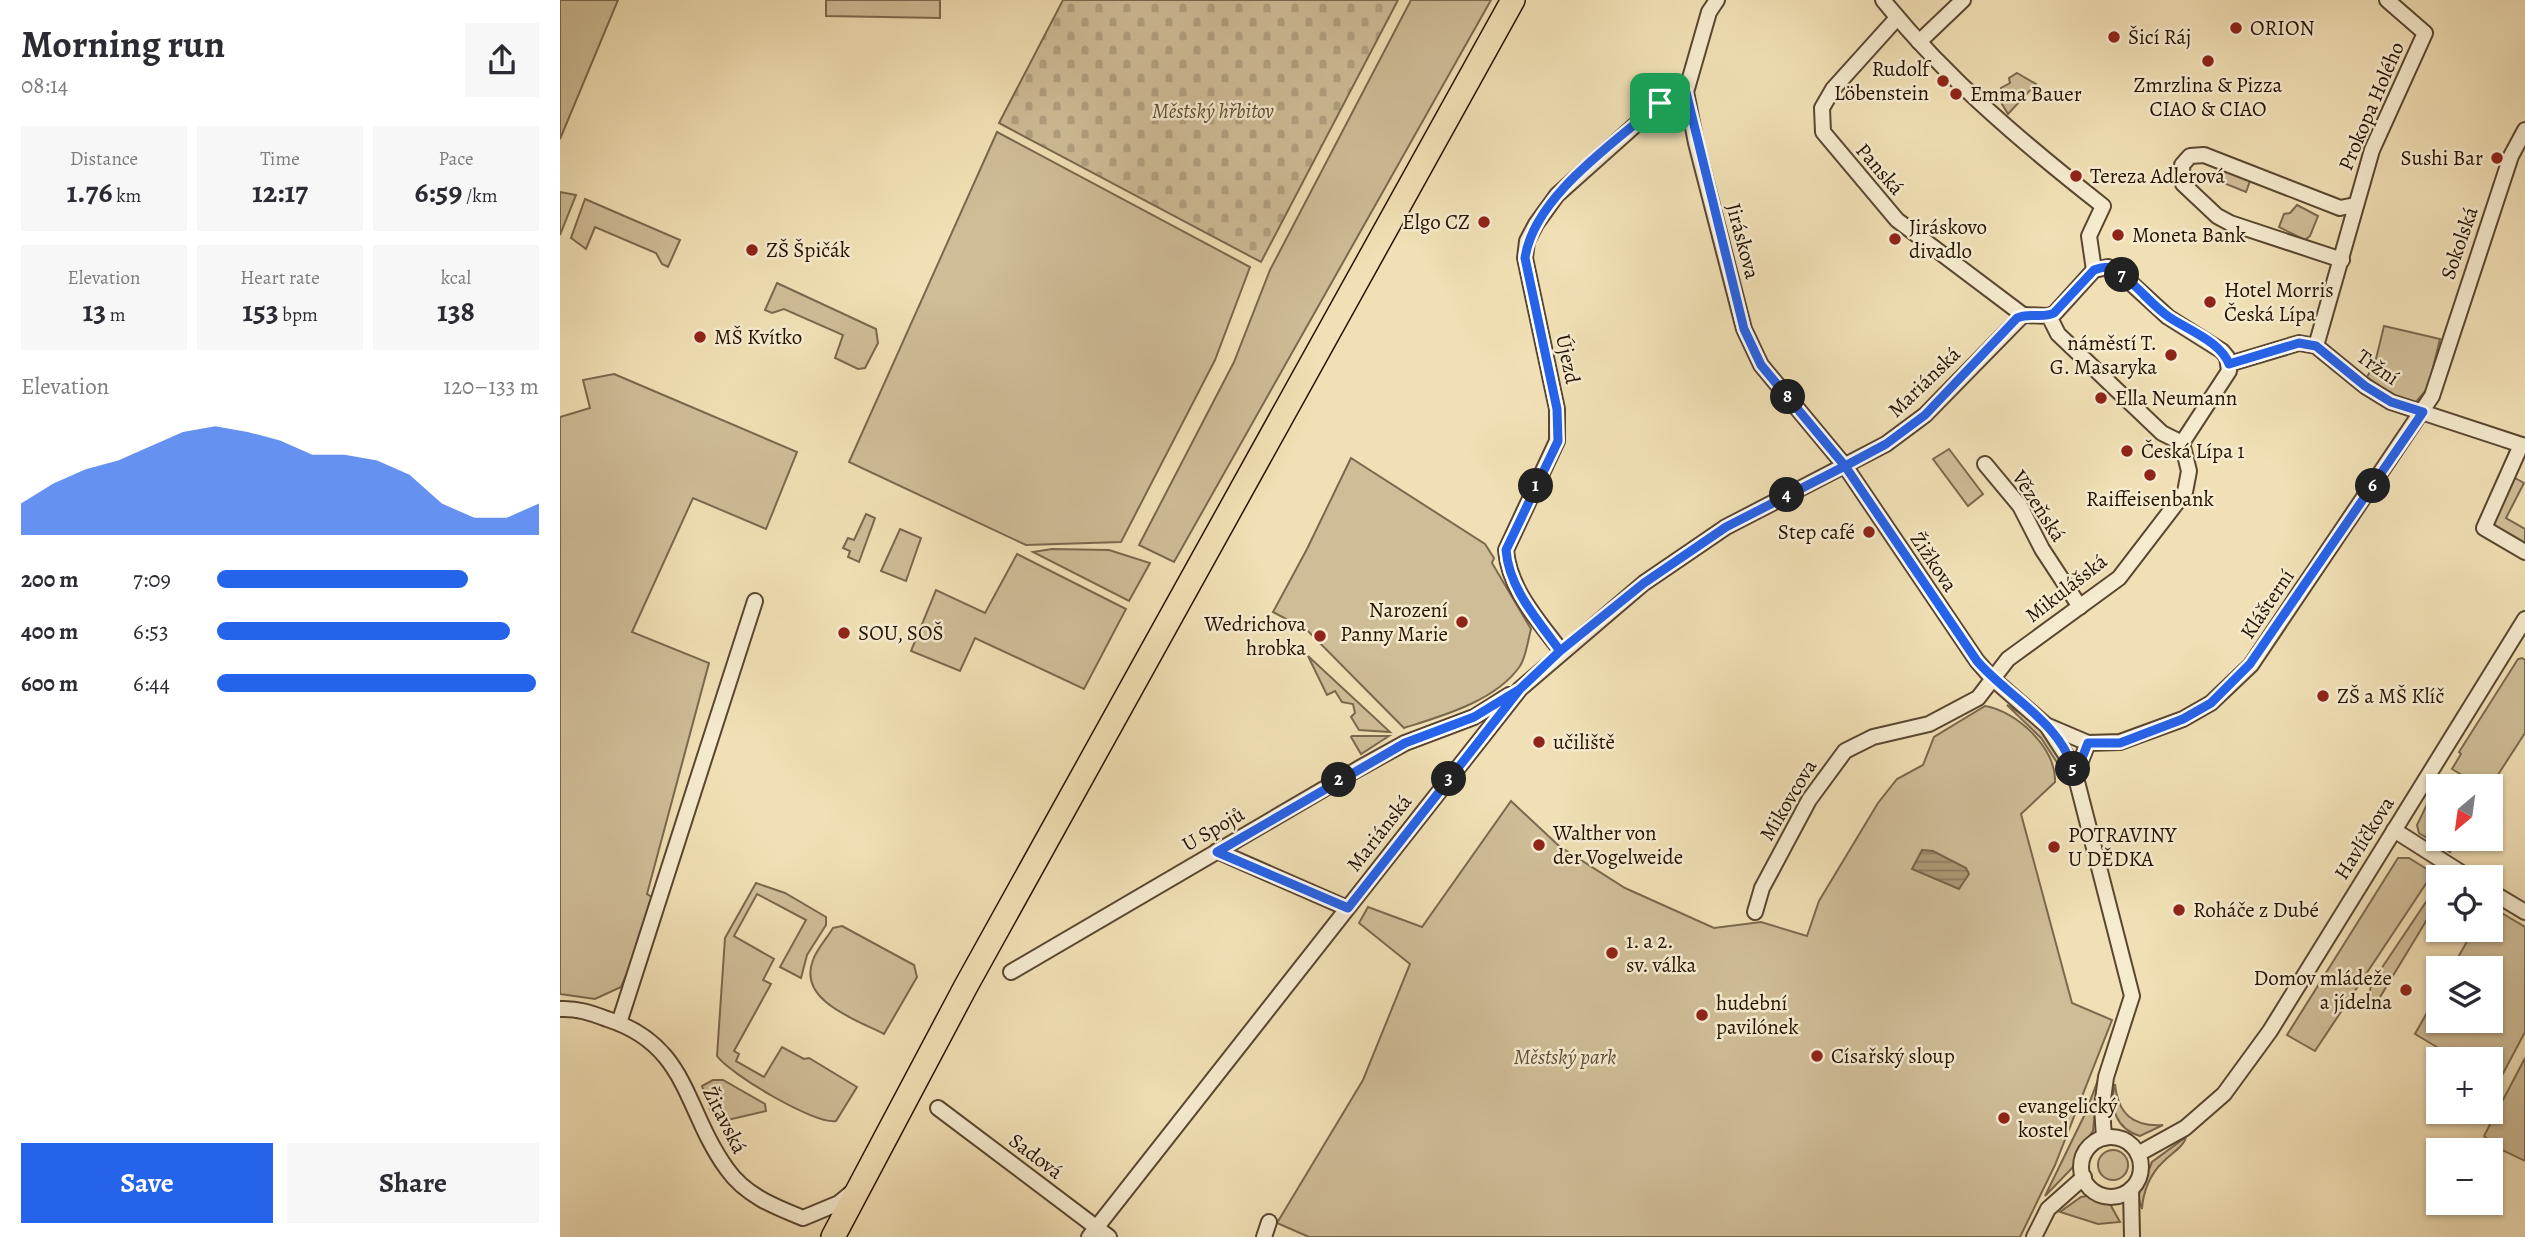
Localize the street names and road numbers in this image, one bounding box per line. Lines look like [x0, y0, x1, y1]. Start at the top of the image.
street label: Prokopa Holého [2331, 37, 2411, 175]
street label: Panská [1850, 137, 1911, 201]
street label: Jiráskova [1719, 200, 1767, 282]
street label: Sokolská [2434, 203, 2485, 283]
street label: Újezd [1549, 332, 1587, 387]
street label: Mariánská [1882, 340, 1967, 424]
street label: Tržní [2351, 342, 2405, 392]
street label: Vězeňská [2005, 464, 2073, 547]
street label: Žižkova [1904, 527, 1964, 598]
street label: Mikulášská [2019, 547, 2113, 629]
street label: Klášterní [2233, 564, 2301, 644]
street label: Mikovcova [1753, 754, 1823, 846]
street label: Mariánská [1340, 788, 1418, 877]
street label: Havlíčkova [2327, 791, 2401, 885]
street label: U Spojů [1177, 800, 1250, 858]
street label: Žitavská [696, 1082, 754, 1159]
street label: Sadová [1003, 1127, 1069, 1186]

